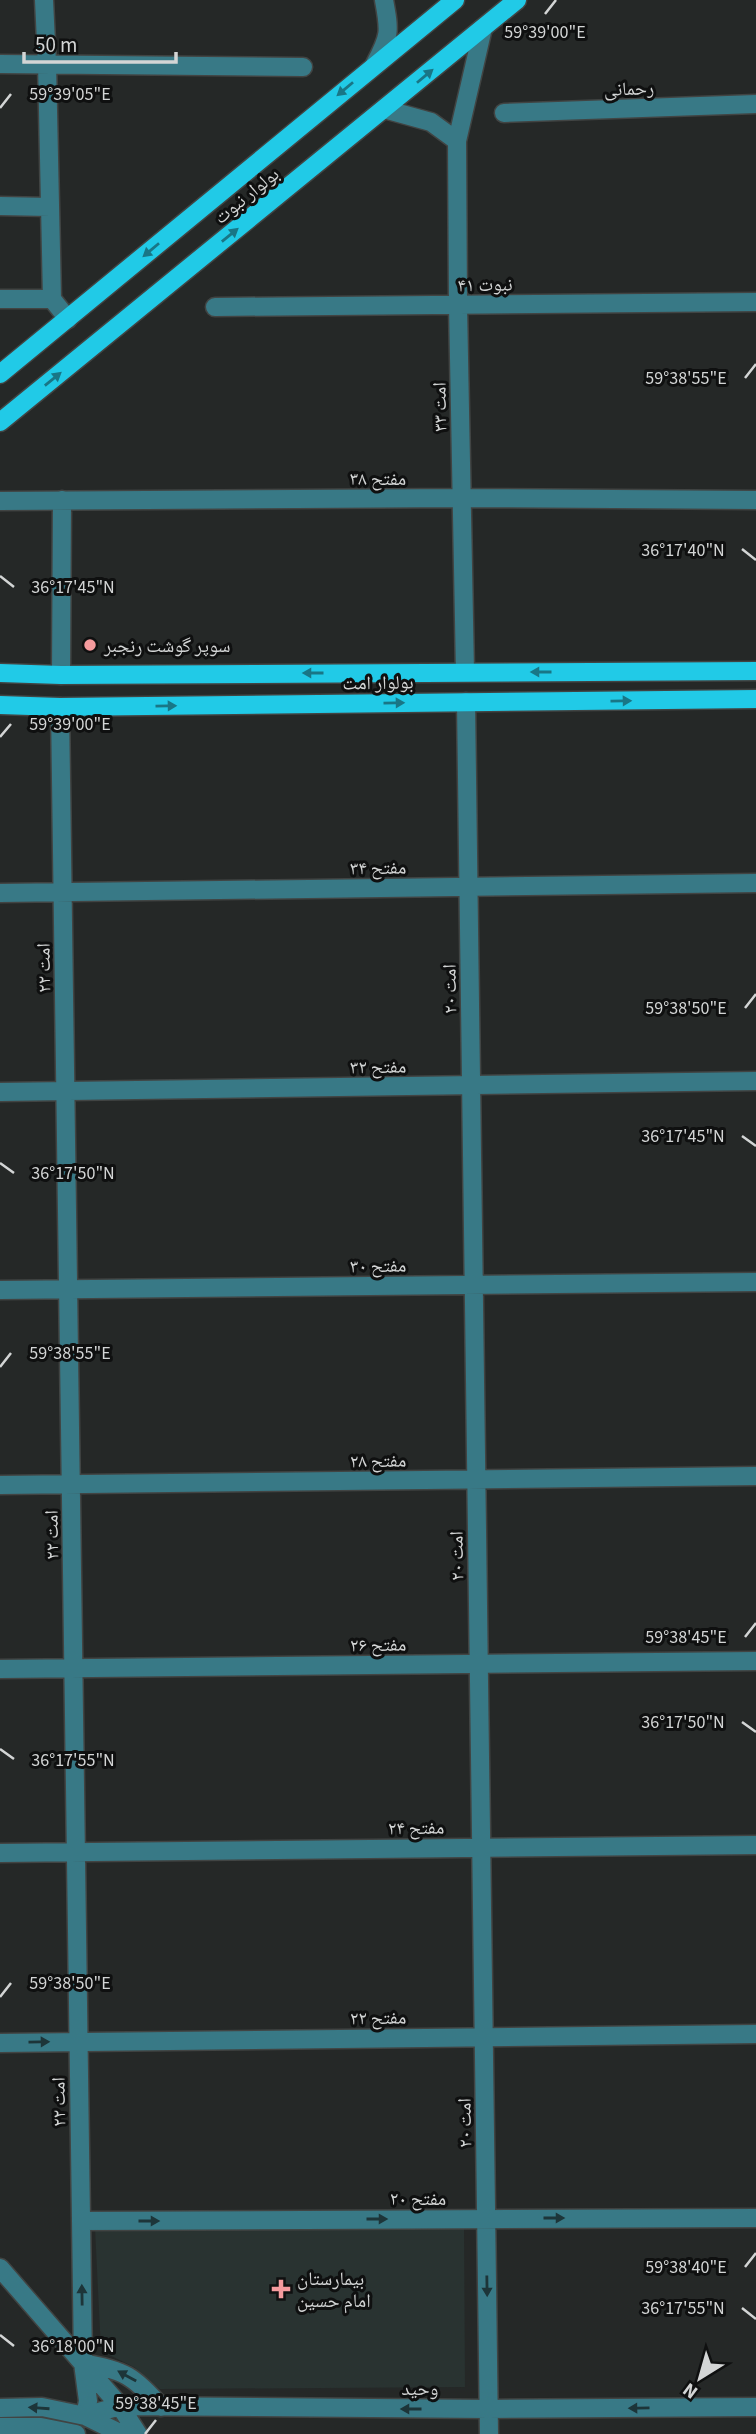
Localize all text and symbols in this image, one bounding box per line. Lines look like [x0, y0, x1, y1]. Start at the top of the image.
text: 59°39'00"E [504, 20, 586, 45]
scale bar [24, 21, 177, 65]
text: 50 m [35, 30, 77, 60]
one-way arrow [416, 69, 433, 84]
street label: رحمانی [603, 75, 655, 104]
text: 59°39'05"E [29, 82, 111, 107]
one-way arrow [336, 82, 354, 97]
street label: بولوار نبوت [209, 161, 285, 231]
one-way arrow [221, 228, 238, 243]
one-way arrow [142, 242, 159, 257]
street label: نبوت ۴۱ [457, 272, 513, 299]
text: 59°38'55"E [645, 366, 727, 391]
one-way arrow [43, 371, 61, 386]
street label: امت ۳۳ [427, 382, 454, 432]
street label: مفتح ۳۸ [350, 466, 406, 493]
text: 36°17'40"N [641, 538, 725, 563]
text: 36°17'45"N [31, 575, 115, 600]
place label: سوپر گوشت رنجبر [103, 633, 230, 660]
marker: سوپر گوشت رنجبر [82, 637, 98, 653]
one-way arrow [530, 666, 552, 678]
one-way arrow [302, 667, 324, 679]
street label: بولوار امت [342, 669, 414, 698]
one-way arrow [610, 695, 632, 707]
one-way arrow [383, 697, 405, 709]
one-way arrow [155, 700, 177, 711]
text: 59°39'00"E [29, 712, 111, 737]
street label: مفتح ۳۴ [350, 855, 406, 882]
street label: امت ۲۲ [31, 943, 58, 993]
street label: امت ۲۰ [437, 964, 464, 1014]
text: 59°38'50"E [645, 996, 727, 1021]
street label: مفتح ۳۲ [350, 1054, 406, 1081]
text: 36°17'45"N [641, 1124, 725, 1149]
text: 36°17'50"N [31, 1161, 115, 1186]
street label: مفتح ۳۰ [350, 1253, 406, 1280]
text: 59°38'55"E [29, 1341, 111, 1366]
street label: مفتح ۲۸ [350, 1448, 406, 1475]
street label: امت ۲۲ [39, 1510, 66, 1560]
street label: امت ۲۰ [444, 1531, 471, 1581]
text: 59°38'45"E [645, 1625, 727, 1650]
street label: مفتح ۲۶ [350, 1632, 406, 1659]
text: 36°17'50"N [641, 1710, 725, 1735]
text: 36°17'55"N [31, 1748, 115, 1773]
street label: مفتح ۲۴ [388, 1815, 444, 1842]
text: 59°38'50"E [29, 1971, 111, 1996]
street label: مفتح ۲۲ [350, 2005, 406, 2032]
one-way arrow [29, 2036, 51, 2048]
street label: امت ۲۲ [46, 2077, 73, 2127]
street label: امت ۲۰ [452, 2098, 479, 2148]
street label: مفتح ۲۰ [390, 2186, 446, 2213]
one-way arrow [544, 2212, 566, 2224]
one-way arrow [366, 2213, 388, 2225]
one-way arrow [138, 2215, 160, 2227]
text: 59°38'40"E [645, 2255, 727, 2280]
place label: بیمارستان امام حسین [297, 2266, 371, 2315]
one-way arrow [481, 2276, 493, 2298]
marker: بیمارستان امام حسین [271, 2279, 291, 2299]
one-way arrow [76, 2283, 88, 2305]
text: 36°17'55"N [641, 2296, 725, 2321]
text: 36°18'00"N [31, 2334, 115, 2359]
north arrow [665, 2343, 735, 2413]
one-way arrow [118, 2370, 137, 2382]
street label: وحید [402, 2376, 438, 2403]
text: N [677, 2376, 704, 2405]
text: 59°38'45"E [115, 2391, 197, 2416]
one-way arrow [28, 2402, 50, 2413]
one-way arrow [628, 2402, 650, 2414]
one-way arrow [400, 2403, 422, 2415]

